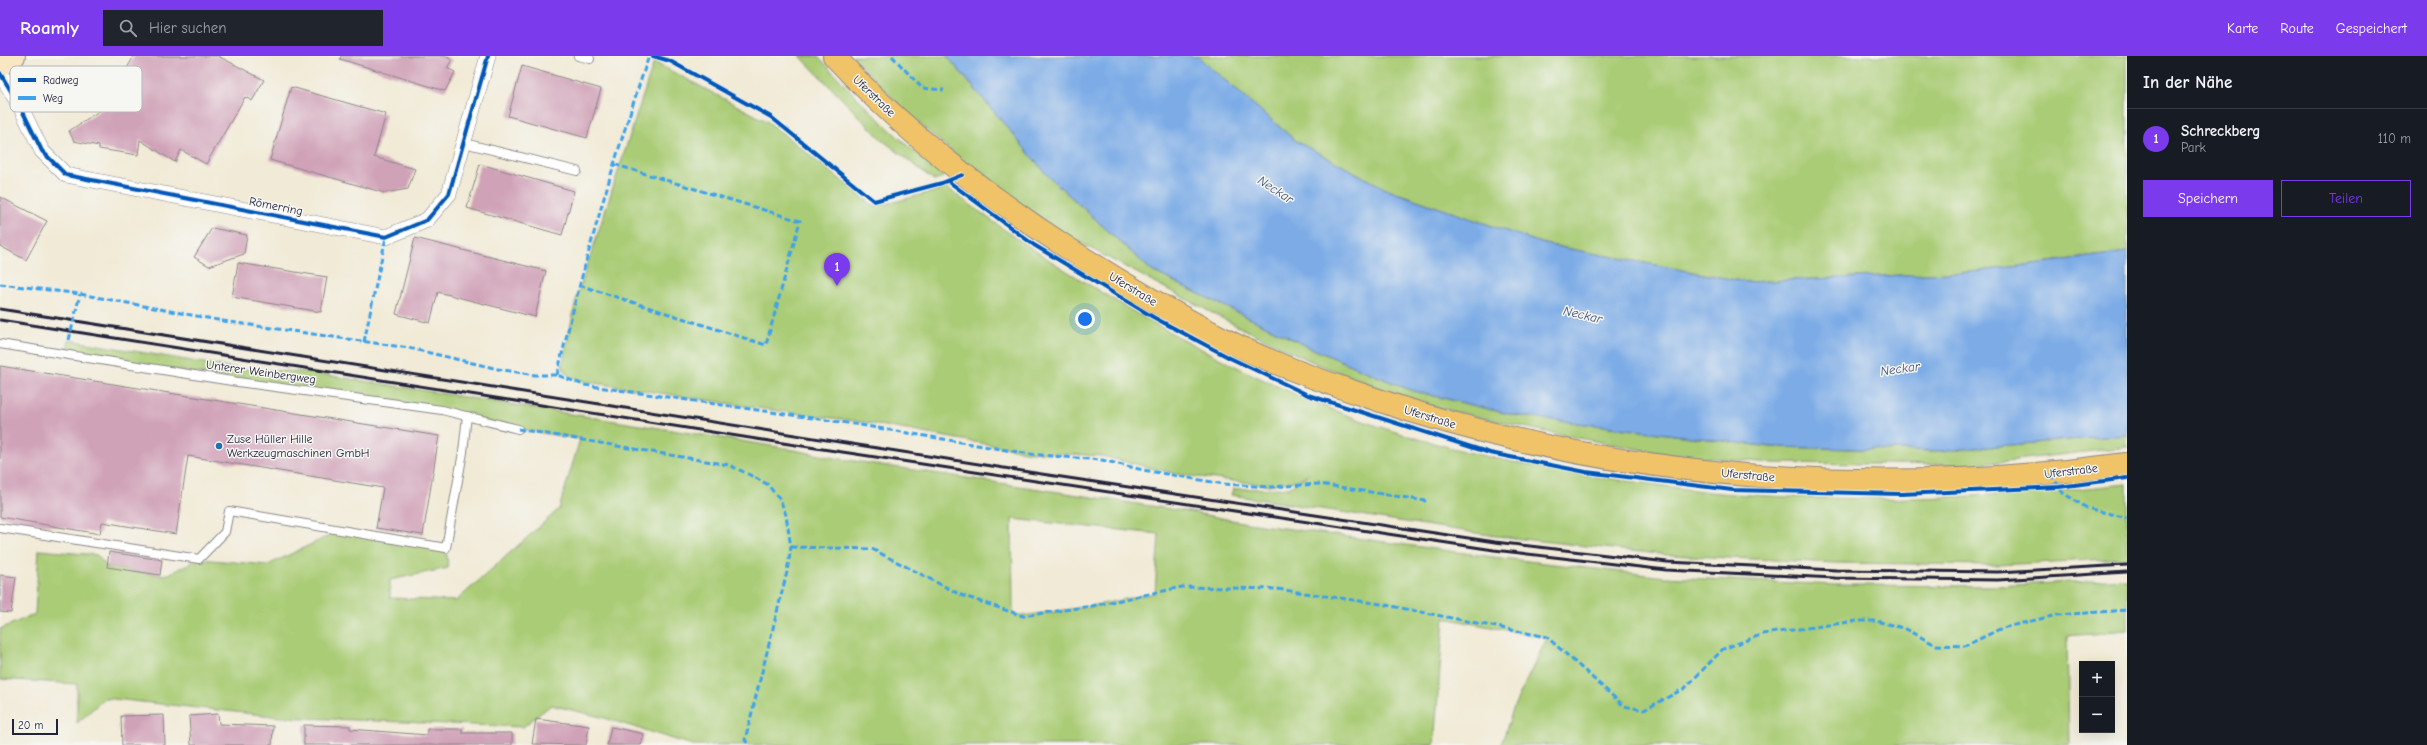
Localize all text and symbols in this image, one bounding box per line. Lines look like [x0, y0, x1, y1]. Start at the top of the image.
search box [103, 10, 383, 46]
text: Roamly [20, 17, 79, 39]
icon: search [117, 17, 139, 39]
text: Hier suchen [149, 19, 227, 37]
text: Karte [2227, 20, 2258, 37]
text: Route [2280, 20, 2314, 37]
text: Gespeichert [2336, 20, 2407, 37]
legend [10, 66, 142, 112]
street label: Uferstraße [850, 72, 898, 120]
text: In der Nähe [2143, 73, 2232, 92]
text: Radweg [43, 74, 79, 87]
text: Weg [43, 92, 63, 105]
text: Schreckberg [2181, 122, 2261, 140]
text: 1 [2153, 131, 2159, 146]
text: 110 m [2378, 131, 2411, 146]
text: Park [2181, 140, 2206, 155]
water label: Neckar [1255, 172, 1297, 207]
button: Speichern [2143, 180, 2273, 217]
button: Teilen [2281, 180, 2411, 217]
street label: Römerring [248, 194, 304, 218]
pin: 1 [824, 253, 850, 286]
street label: Uferstraße [1106, 269, 1160, 309]
water label: Neckar [1562, 303, 1605, 326]
your location [1075, 309, 1095, 329]
street label: Unterer Weinbergweg [205, 357, 317, 387]
water label: Neckar [1879, 358, 1922, 379]
street label: Uferstraße [1402, 402, 1458, 432]
place label: Zuse Hüller Hille Werkzeugmaschinen GmbH [227, 432, 370, 460]
marker: Zuse Hüller Hille Werkzeugmaschinen GmbH [214, 441, 224, 451]
street label: Uferstraße [2044, 461, 2098, 481]
street label: Uferstraße [1721, 466, 1775, 484]
map controls [2079, 661, 2115, 733]
button: + [2079, 661, 2115, 697]
button: − [2079, 697, 2115, 733]
scale bar [12, 717, 58, 736]
text: 20 m [18, 719, 43, 732]

